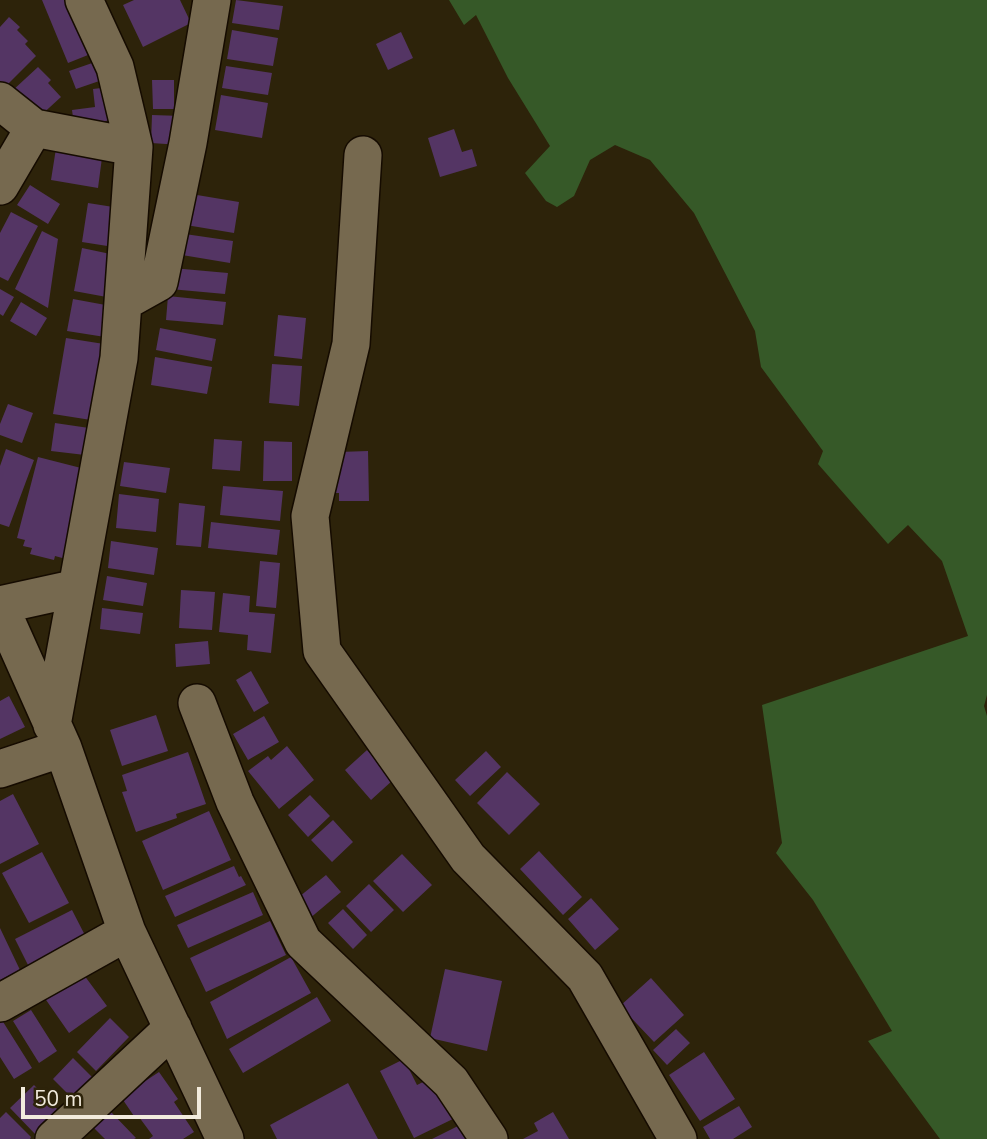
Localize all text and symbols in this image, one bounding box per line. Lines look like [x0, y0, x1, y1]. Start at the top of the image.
scale bar [24, 1072, 205, 1116]
text: 50 m [34, 1085, 83, 1113]

